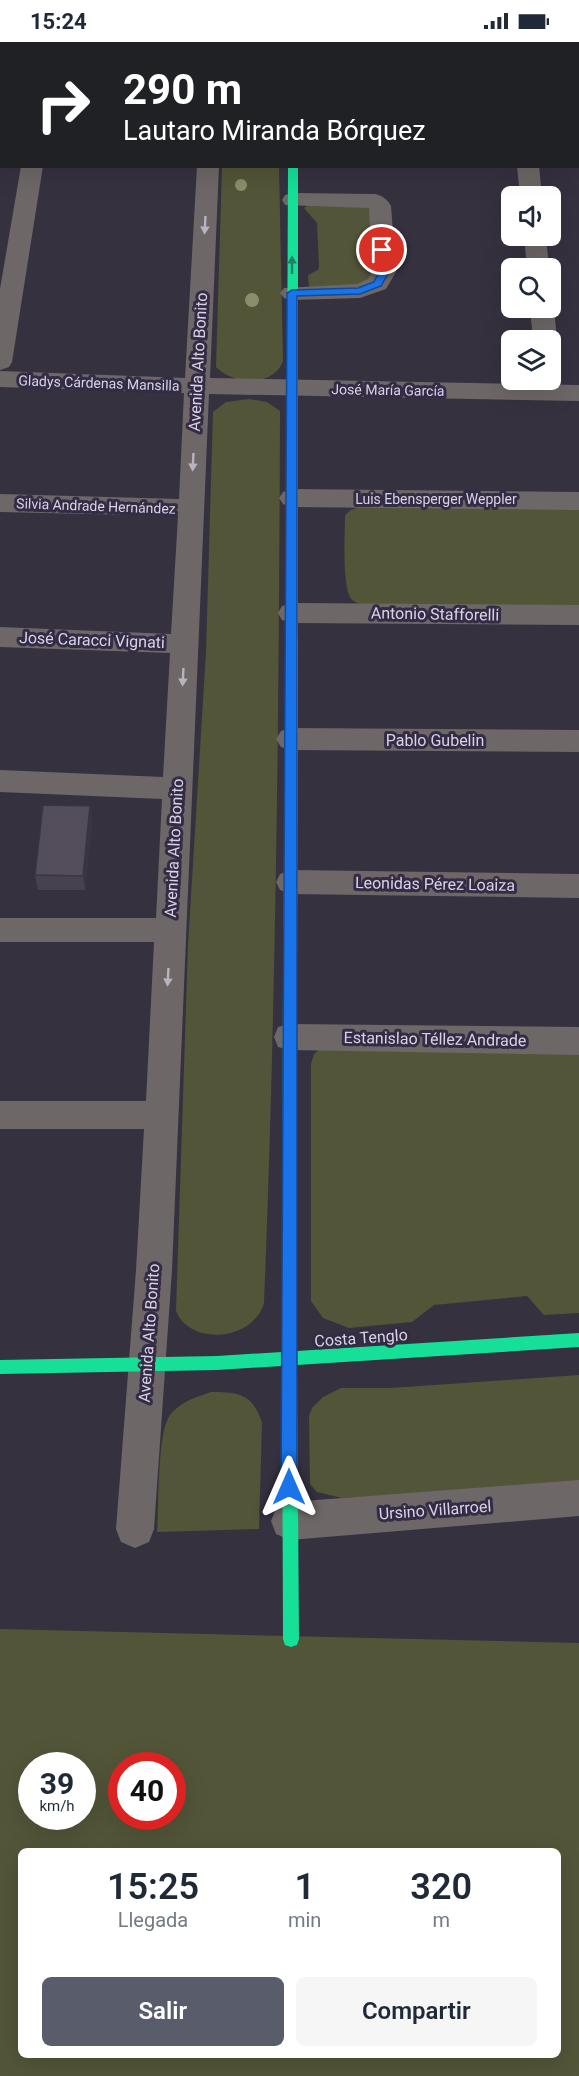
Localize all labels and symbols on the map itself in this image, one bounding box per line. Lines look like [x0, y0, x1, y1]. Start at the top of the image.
one-way arrow [200, 215, 209, 234]
pin [356, 224, 407, 275]
one-way arrow [288, 256, 297, 275]
street label: Avenida Alto Bonito [185, 292, 211, 432]
street label: Gladys Cárdenas Mansilla [18, 372, 180, 394]
street label: José María García [331, 381, 445, 399]
one-way arrow [189, 452, 198, 471]
street label: Luis Ebensperger Weppler [355, 491, 517, 507]
street label: Silvia Andrade Hernández [16, 495, 176, 517]
street label: Antonio Stafforelli [371, 603, 499, 625]
street label: José Caracci Vignati [19, 628, 165, 652]
one-way arrow [178, 668, 187, 687]
street label: Pablo Gubelin [386, 731, 484, 750]
street label: Avenida Alto Bonito [161, 778, 187, 918]
street label: Leonidas Pérez Loaiza [355, 873, 515, 895]
one-way arrow [164, 968, 173, 987]
street label: Estanislao Téllez Andrade [343, 1028, 527, 1050]
street label: Avenida Alto Bonito [135, 1263, 163, 1403]
street label: Costa Tenglo [314, 1325, 408, 1351]
position arrow [257, 1455, 321, 1519]
street label: Ursino Villarroel [378, 1497, 492, 1523]
speed limit sign: 40 [108, 1752, 186, 1830]

